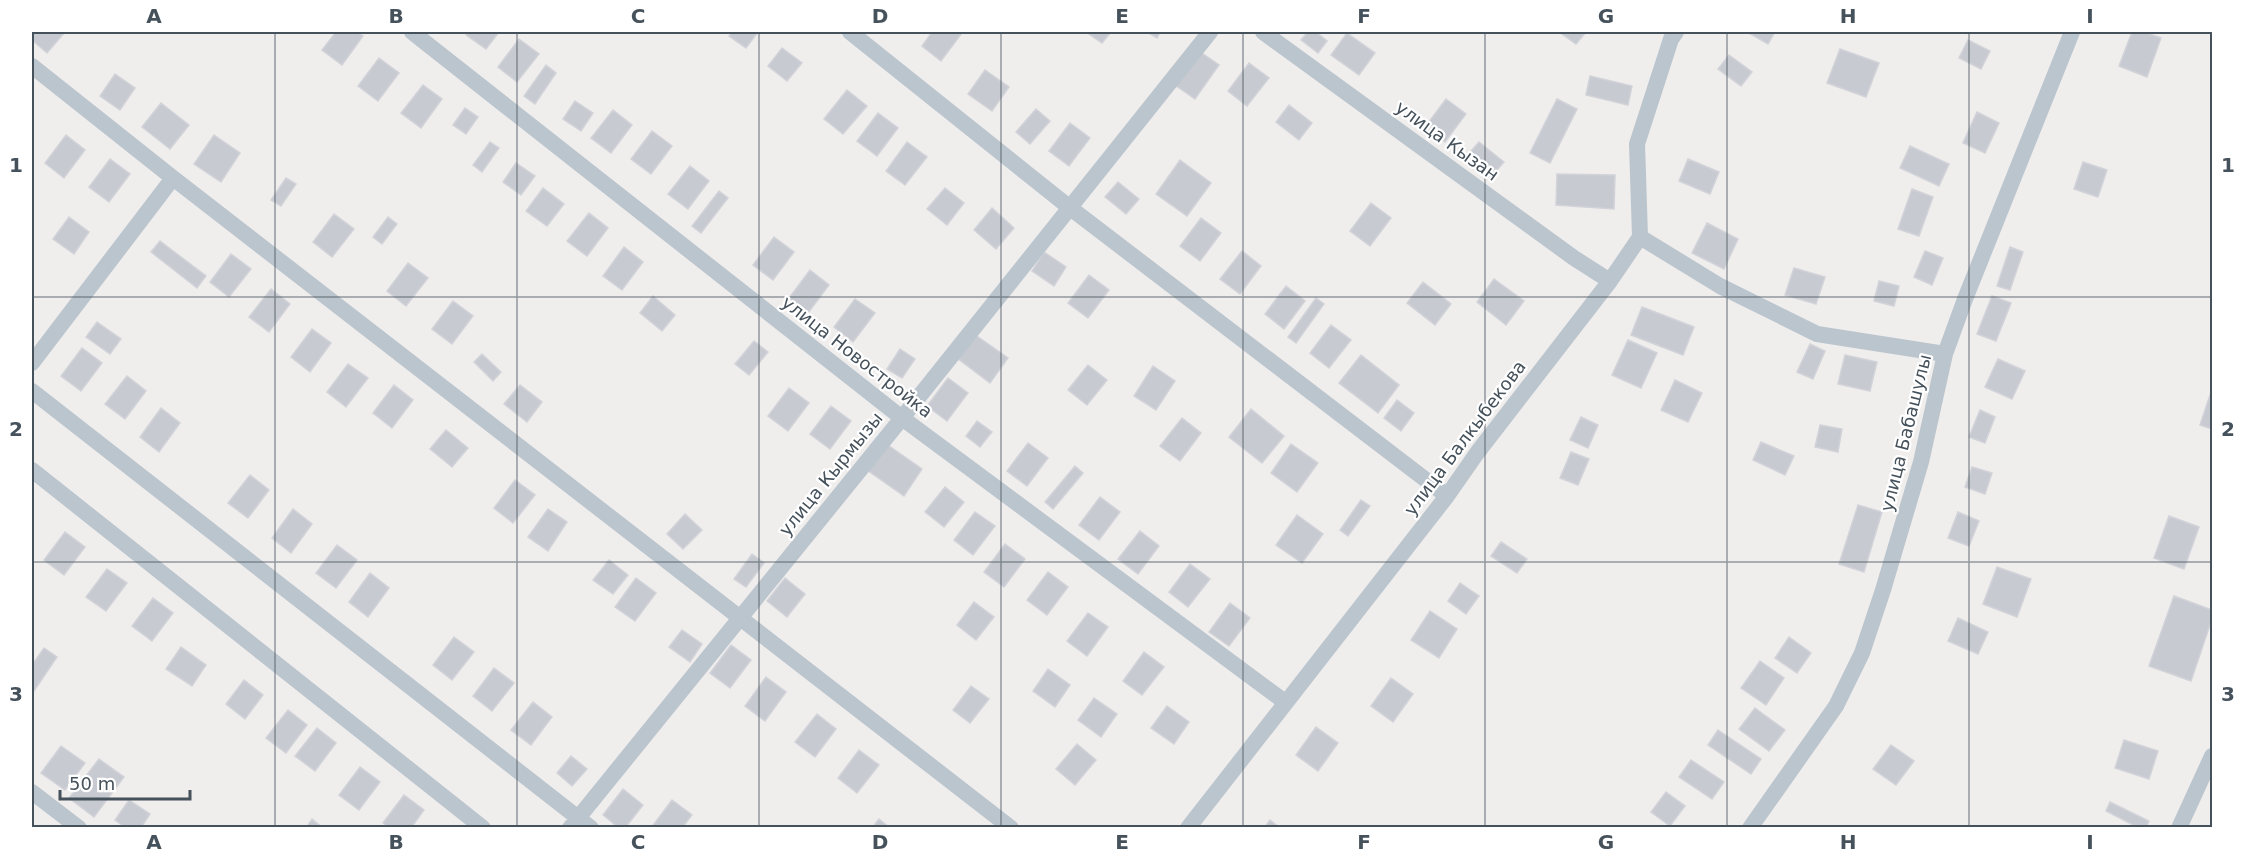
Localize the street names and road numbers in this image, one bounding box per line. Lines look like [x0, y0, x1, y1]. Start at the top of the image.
street label: улица Кызан [1392, 96, 1503, 185]
street label: улица Новостройка [778, 291, 937, 422]
street label: улица Бабашулы [1876, 352, 1935, 514]
street label: улица Балкыбекова [1399, 356, 1530, 519]
street label: улица Кырмызы [774, 408, 887, 540]

